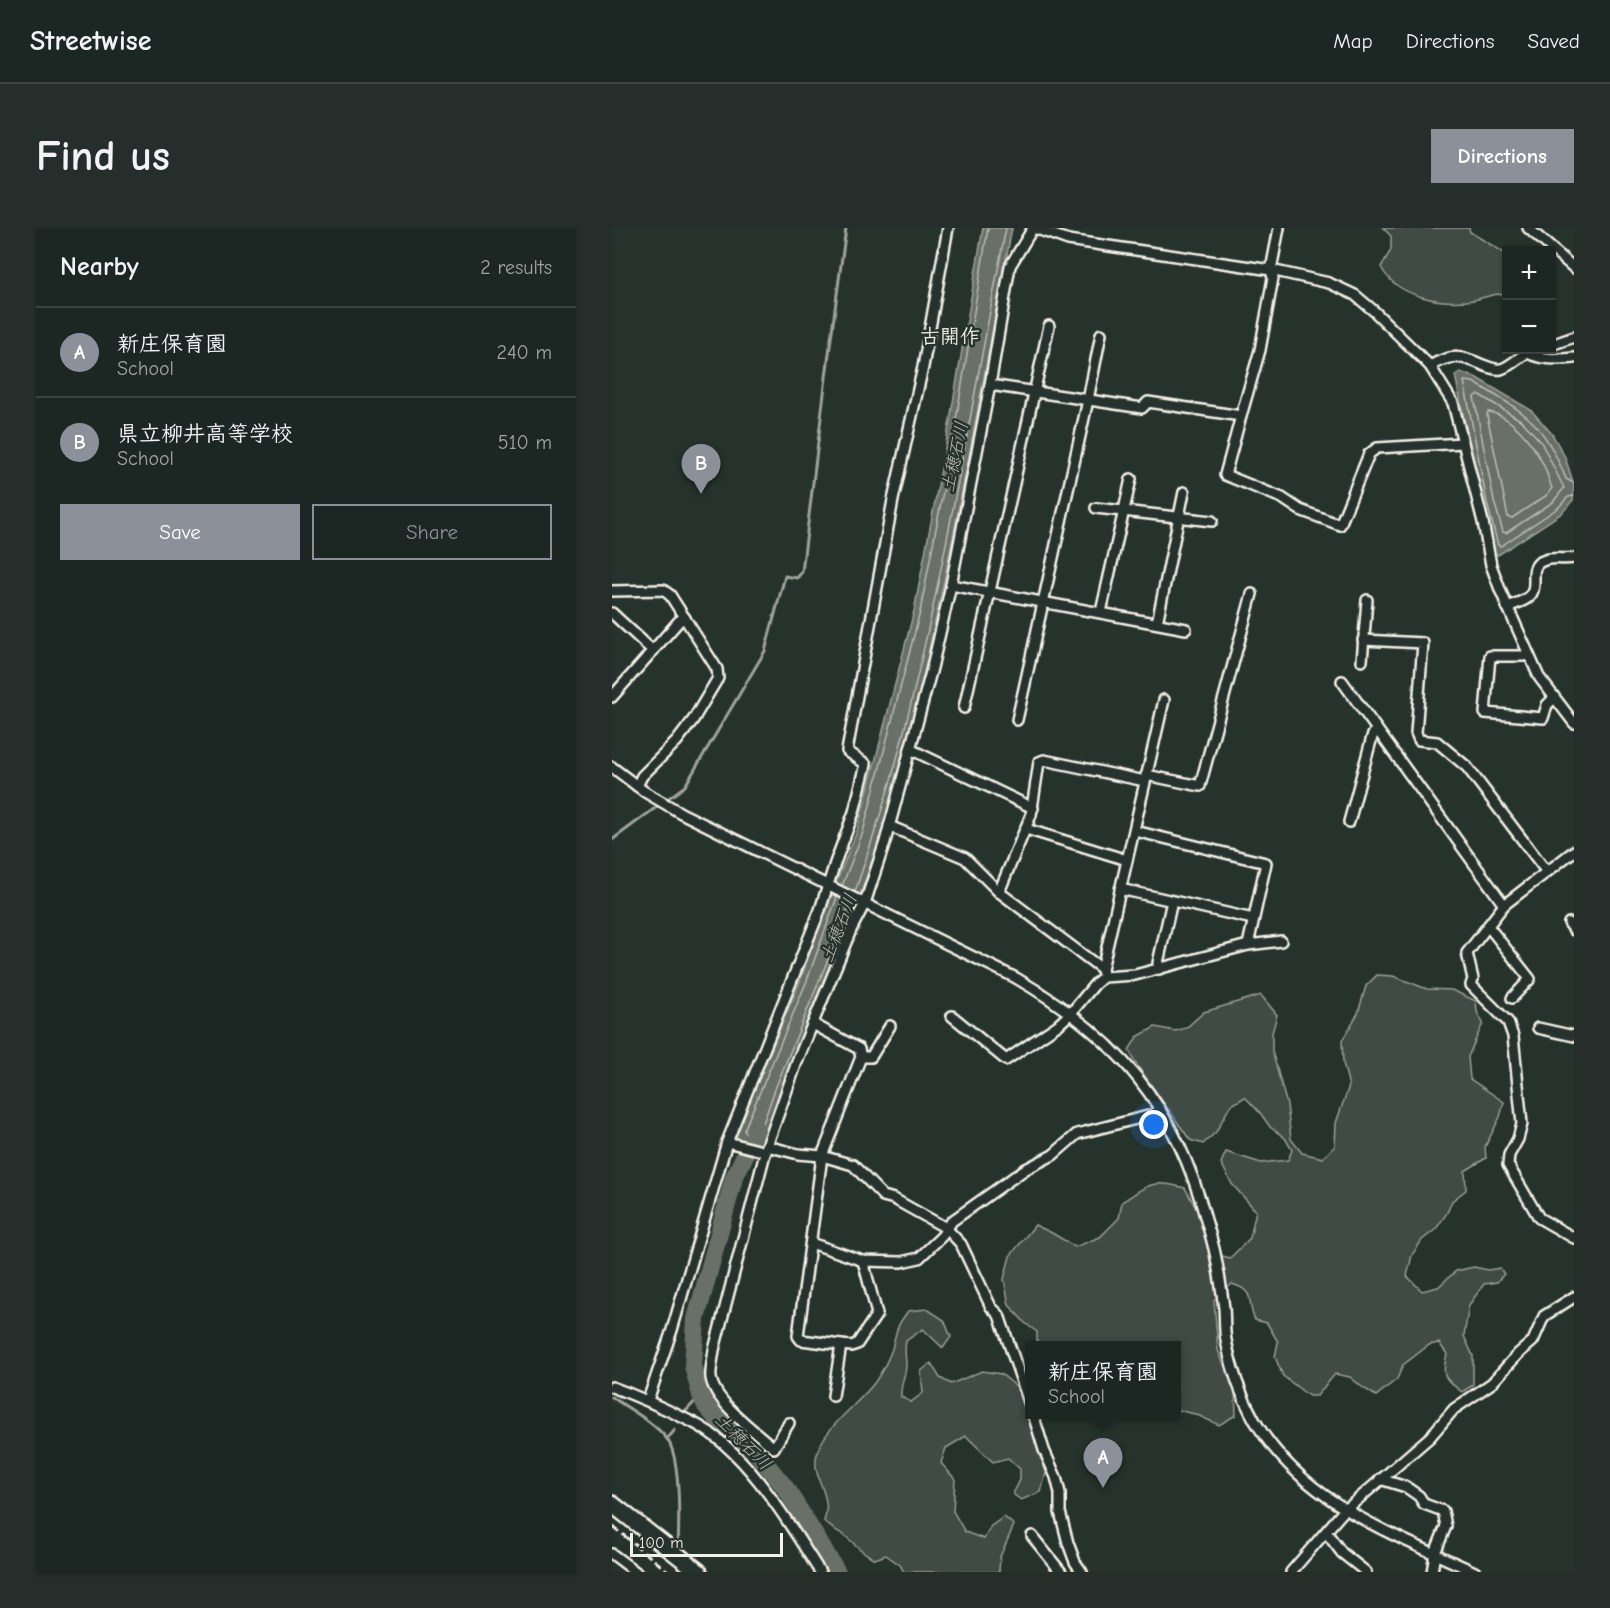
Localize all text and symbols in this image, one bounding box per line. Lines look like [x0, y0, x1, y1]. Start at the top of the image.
text: Streetwise [30, 25, 151, 57]
text: Map [1333, 29, 1373, 53]
text: Directions [1406, 29, 1495, 53]
text: Saved [1528, 29, 1580, 53]
button: Directions [1431, 129, 1574, 183]
text: Find us [36, 132, 170, 181]
map controls [1502, 246, 1556, 354]
button: + [1502, 246, 1556, 300]
text: Nearby [60, 252, 139, 282]
text: 2 results [480, 256, 552, 279]
button: − [1502, 300, 1556, 354]
district label: 古開作 [920, 325, 980, 348]
text: 新庄保育園 [117, 331, 227, 357]
text: A [74, 341, 85, 364]
text: 240 m [497, 341, 552, 364]
text: School [117, 357, 174, 380]
water label: 土穂石川 [937, 420, 973, 494]
text: 県立柳井高等学校 [117, 421, 293, 447]
text: B [73, 431, 86, 454]
text: 510 m [498, 431, 552, 454]
pin: B [682, 444, 721, 494]
text: School [117, 447, 174, 470]
button: Save [60, 504, 300, 560]
button: Share [312, 504, 552, 560]
water label: 土穂石川 [816, 891, 862, 965]
your location [1139, 1110, 1168, 1139]
popup [1025, 1341, 1181, 1419]
text: 新庄保育園 [1048, 1359, 1158, 1385]
text: School [1048, 1385, 1105, 1408]
water label: 土穂石川 [710, 1409, 776, 1475]
pin: A [1084, 1438, 1122, 1488]
scale bar [630, 1530, 783, 1558]
text: 100 m [639, 1534, 683, 1552]

